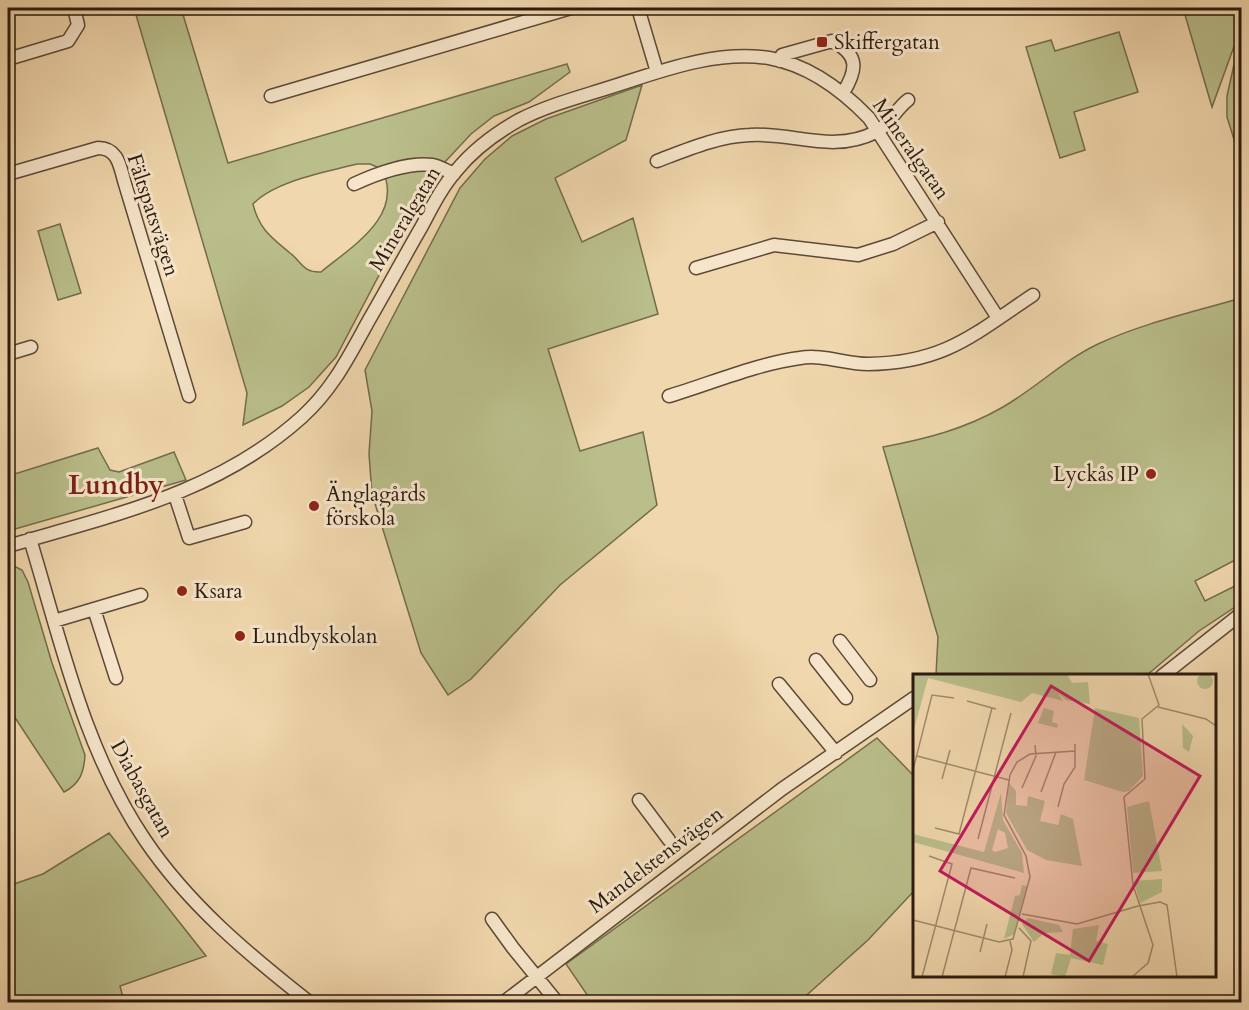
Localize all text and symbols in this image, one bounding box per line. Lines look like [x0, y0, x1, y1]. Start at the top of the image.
place label: Skiffergatan [834, 28, 940, 57]
marker: Skiffergatan [815, 35, 829, 49]
street label: Mineralgatan [865, 92, 957, 206]
street label: Fältspatsvägen [120, 150, 186, 280]
street label: Mineralgatan [362, 161, 448, 277]
place label: Lyckås IP [1053, 460, 1139, 489]
district label: Lundby [68, 467, 164, 504]
marker: Lyckås IP [1144, 467, 1158, 481]
place label: Änglagårds förskola [326, 480, 426, 533]
marker: Änglagårds förskola [307, 499, 321, 513]
place label: Ksara [194, 577, 242, 606]
marker: Ksara [175, 584, 189, 598]
place label: Lundbyskolan [252, 622, 378, 651]
marker: Lundbyskolan [233, 629, 247, 643]
inset map [913, 674, 1216, 977]
street label: Diabasgatan [103, 735, 181, 843]
street label: Mandelstensvägen [583, 800, 730, 920]

